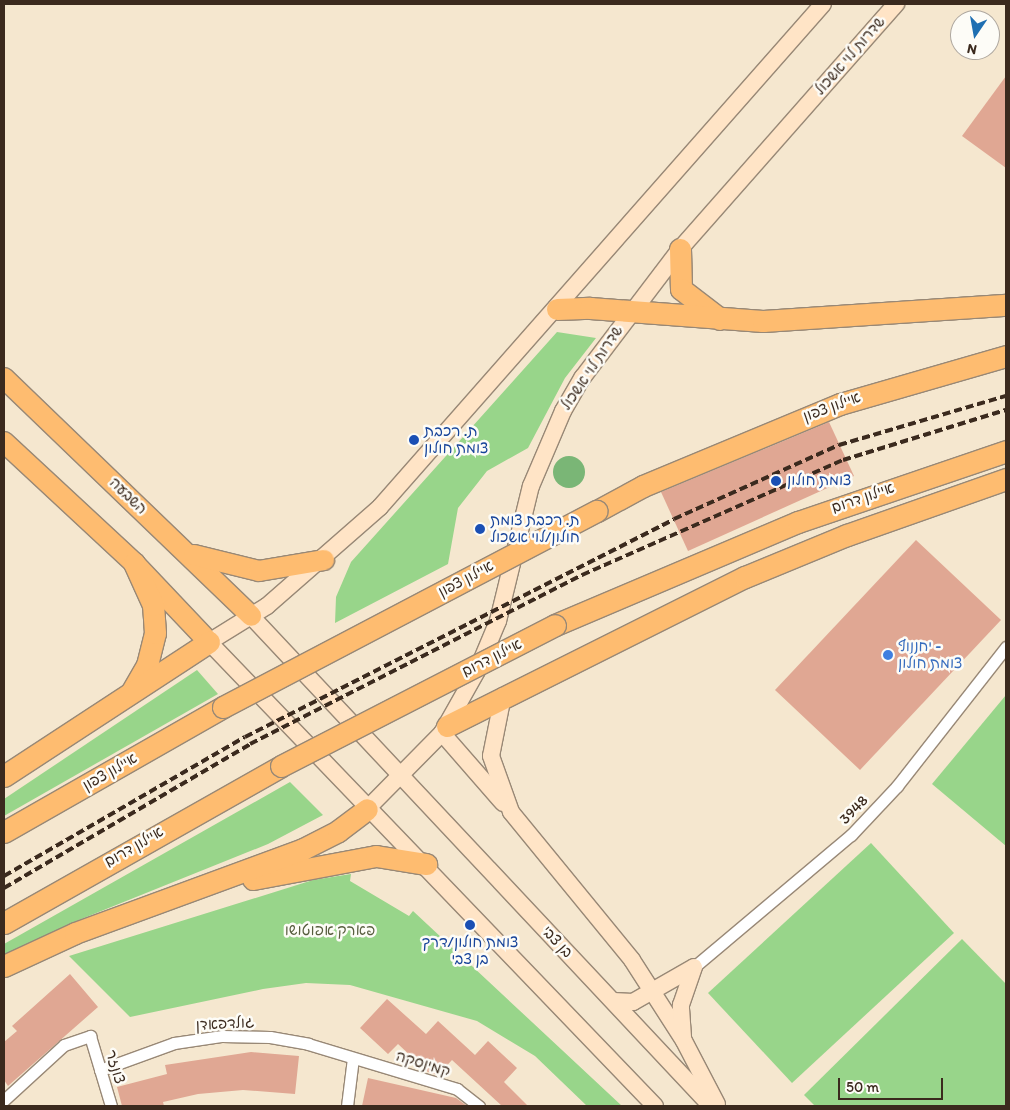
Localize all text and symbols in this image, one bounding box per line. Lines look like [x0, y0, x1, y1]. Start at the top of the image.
north arrow [950, 10, 1000, 60]
street label: שדרות לוי אשכול [811, 13, 889, 99]
text: N [966, 40, 978, 58]
street label: שדרות לוי אשכול [557, 322, 627, 414]
street label: איילון צפון [801, 388, 863, 426]
place label: ת. רכבת צומת חולון [424, 422, 488, 457]
marker: ת. רכבת צומת חולון [408, 434, 420, 446]
place label: צומת חולון [787, 472, 851, 490]
street label: השבעה [105, 474, 151, 518]
marker: צומת חולון [769, 474, 783, 488]
street label: איילון דרום [829, 479, 897, 517]
place label: ת. רכבת צומת חולון/לוי אשכול [490, 511, 580, 546]
marker: ת. רכבת צומת חולון/לוי אשכול [474, 523, 486, 535]
street label: איילון צפון [435, 557, 497, 601]
street label: איילון דרום [459, 635, 525, 681]
place label: יחננוף - צומת חולון [898, 637, 962, 672]
marker: יחננוף - צומת חולון [882, 649, 894, 661]
street label: איילון צפון [79, 749, 141, 795]
street label: 3948 [836, 792, 872, 828]
street label: איילון דרום [101, 823, 167, 871]
marker: צומת חולון/דרך בן צבי [464, 919, 476, 931]
park label: פארק אפוטושו [285, 922, 375, 940]
street label: בן צבי [538, 922, 576, 962]
place label: צומת חולון/דרך בן צבי [422, 933, 518, 968]
street label: גולדפאדן [195, 1013, 255, 1035]
street label: קמינסקה [394, 1047, 452, 1081]
street label: צונזר [101, 1048, 129, 1086]
scale bar [840, 1068, 945, 1100]
text: 50 m [846, 1078, 879, 1096]

